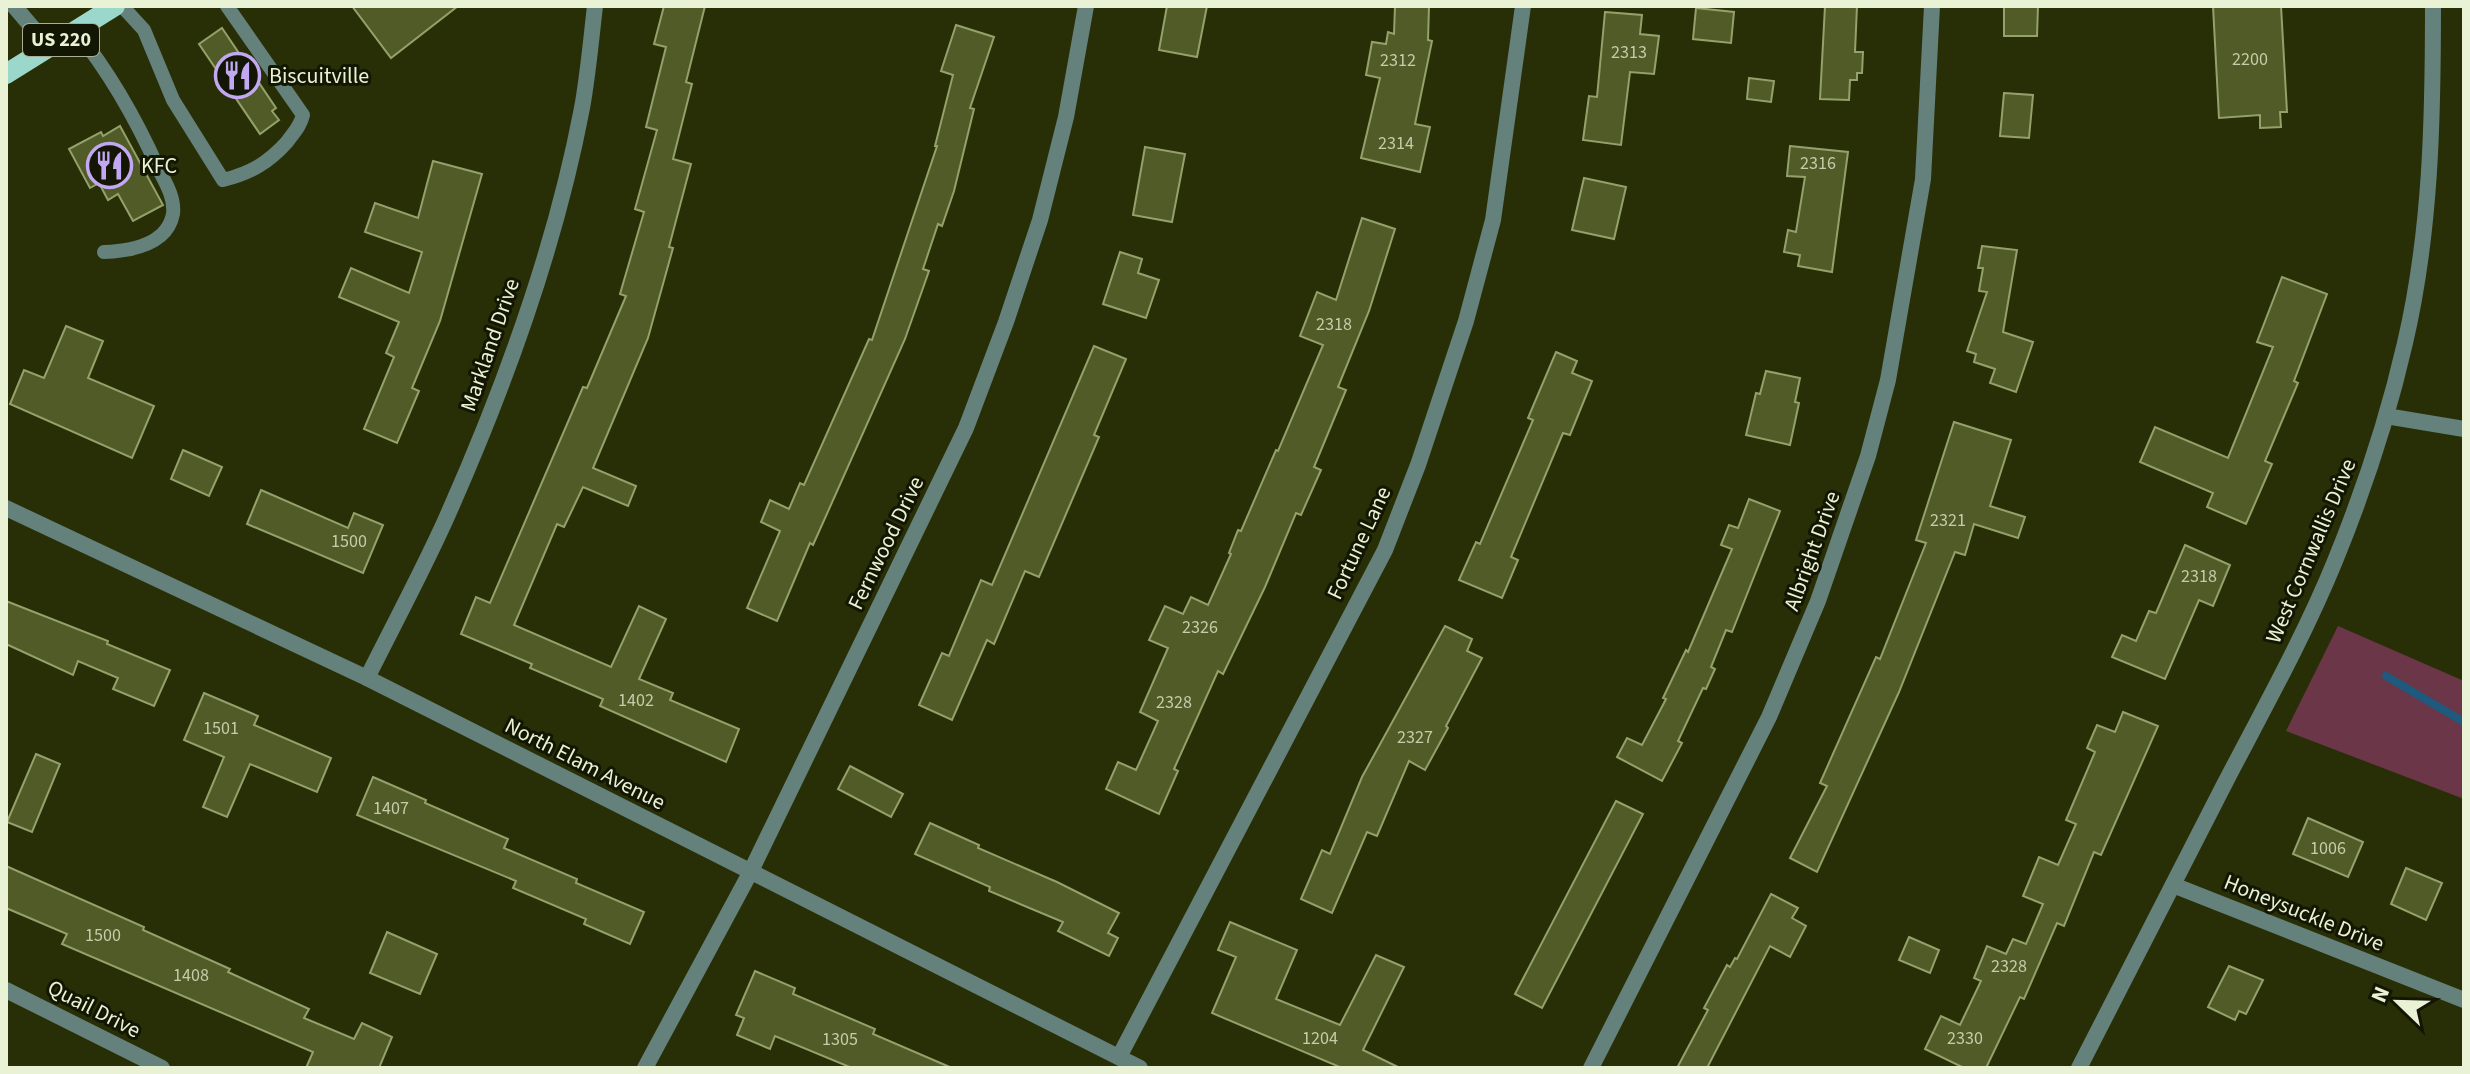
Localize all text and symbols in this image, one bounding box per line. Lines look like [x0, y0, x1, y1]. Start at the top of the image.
road number: US 220 [23, 24, 99, 56]
house number: 2313 [1611, 40, 1647, 65]
house number: 2200 [2232, 47, 2268, 72]
house number: 2312 [1380, 48, 1416, 73]
restaurant icon: Biscuitville [214, 52, 262, 100]
place label: Biscuitville [269, 60, 369, 92]
house number: 2314 [1378, 131, 1414, 156]
restaurant icon: KFC [86, 142, 134, 190]
place label: KFC [141, 150, 177, 182]
house number: 2316 [1800, 151, 1836, 176]
street label: Markland Drive [452, 274, 528, 416]
house number: 2318 [1316, 312, 1352, 337]
street label: West Cornwallis Drive [2258, 454, 2364, 648]
street label: Fernwood Drive [840, 471, 932, 615]
street label: Fortune Lane [1319, 481, 1399, 605]
street label: Albright Drive [1776, 487, 1848, 615]
house number: 2321 [1930, 508, 1966, 533]
house number: 1500 [331, 529, 367, 554]
house number: 2318 [2181, 564, 2217, 589]
house number: 2326 [1182, 615, 1218, 640]
house number: 1402 [618, 688, 654, 713]
house number: 2328 [1156, 690, 1192, 715]
street label: North Elam Avenue [499, 710, 671, 818]
house number: 1501 [203, 716, 239, 741]
house number: 2327 [1397, 725, 1433, 750]
house number: 1407 [373, 796, 409, 821]
house number: 1006 [2310, 836, 2346, 861]
street label: Honeysuckle Drive [2219, 866, 2389, 960]
house number: 1500 [85, 923, 121, 948]
house number: 2328 [1991, 954, 2027, 979]
north arrow [2358, 962, 2438, 1042]
house number: 1408 [173, 963, 209, 988]
street label: Quail Drive [42, 972, 146, 1046]
text: N [2363, 982, 2398, 1008]
house number: 1204 [1302, 1026, 1338, 1051]
house number: 2330 [1947, 1026, 1983, 1051]
house number: 1305 [822, 1027, 858, 1052]

